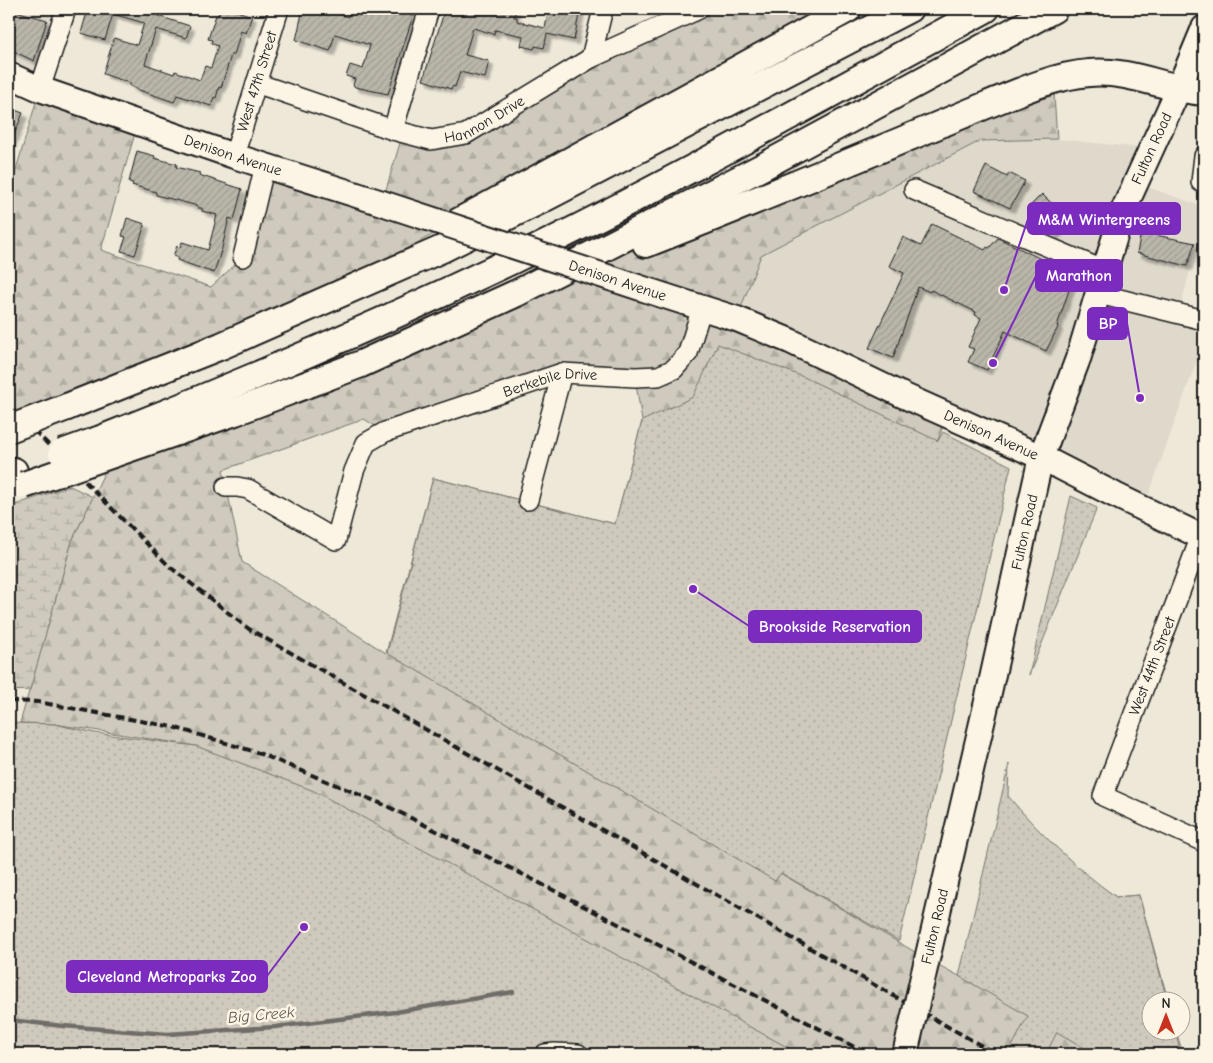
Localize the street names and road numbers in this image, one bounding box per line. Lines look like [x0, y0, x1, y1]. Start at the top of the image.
street label: West 47th Street [233, 28, 281, 134]
street label: Hannon Drive [443, 91, 528, 147]
street label: Fulton Road [1127, 110, 1176, 187]
street label: Denison Avenue [182, 130, 285, 180]
street label: Denison Avenue [566, 256, 669, 305]
street label: Berkebile Drive [501, 364, 598, 401]
street label: Denison Avenue [941, 406, 1042, 464]
street label: Fulton Road [1007, 492, 1042, 572]
street label: West 44th Street [1125, 613, 1179, 718]
street label: Fulton Road [917, 887, 952, 966]

